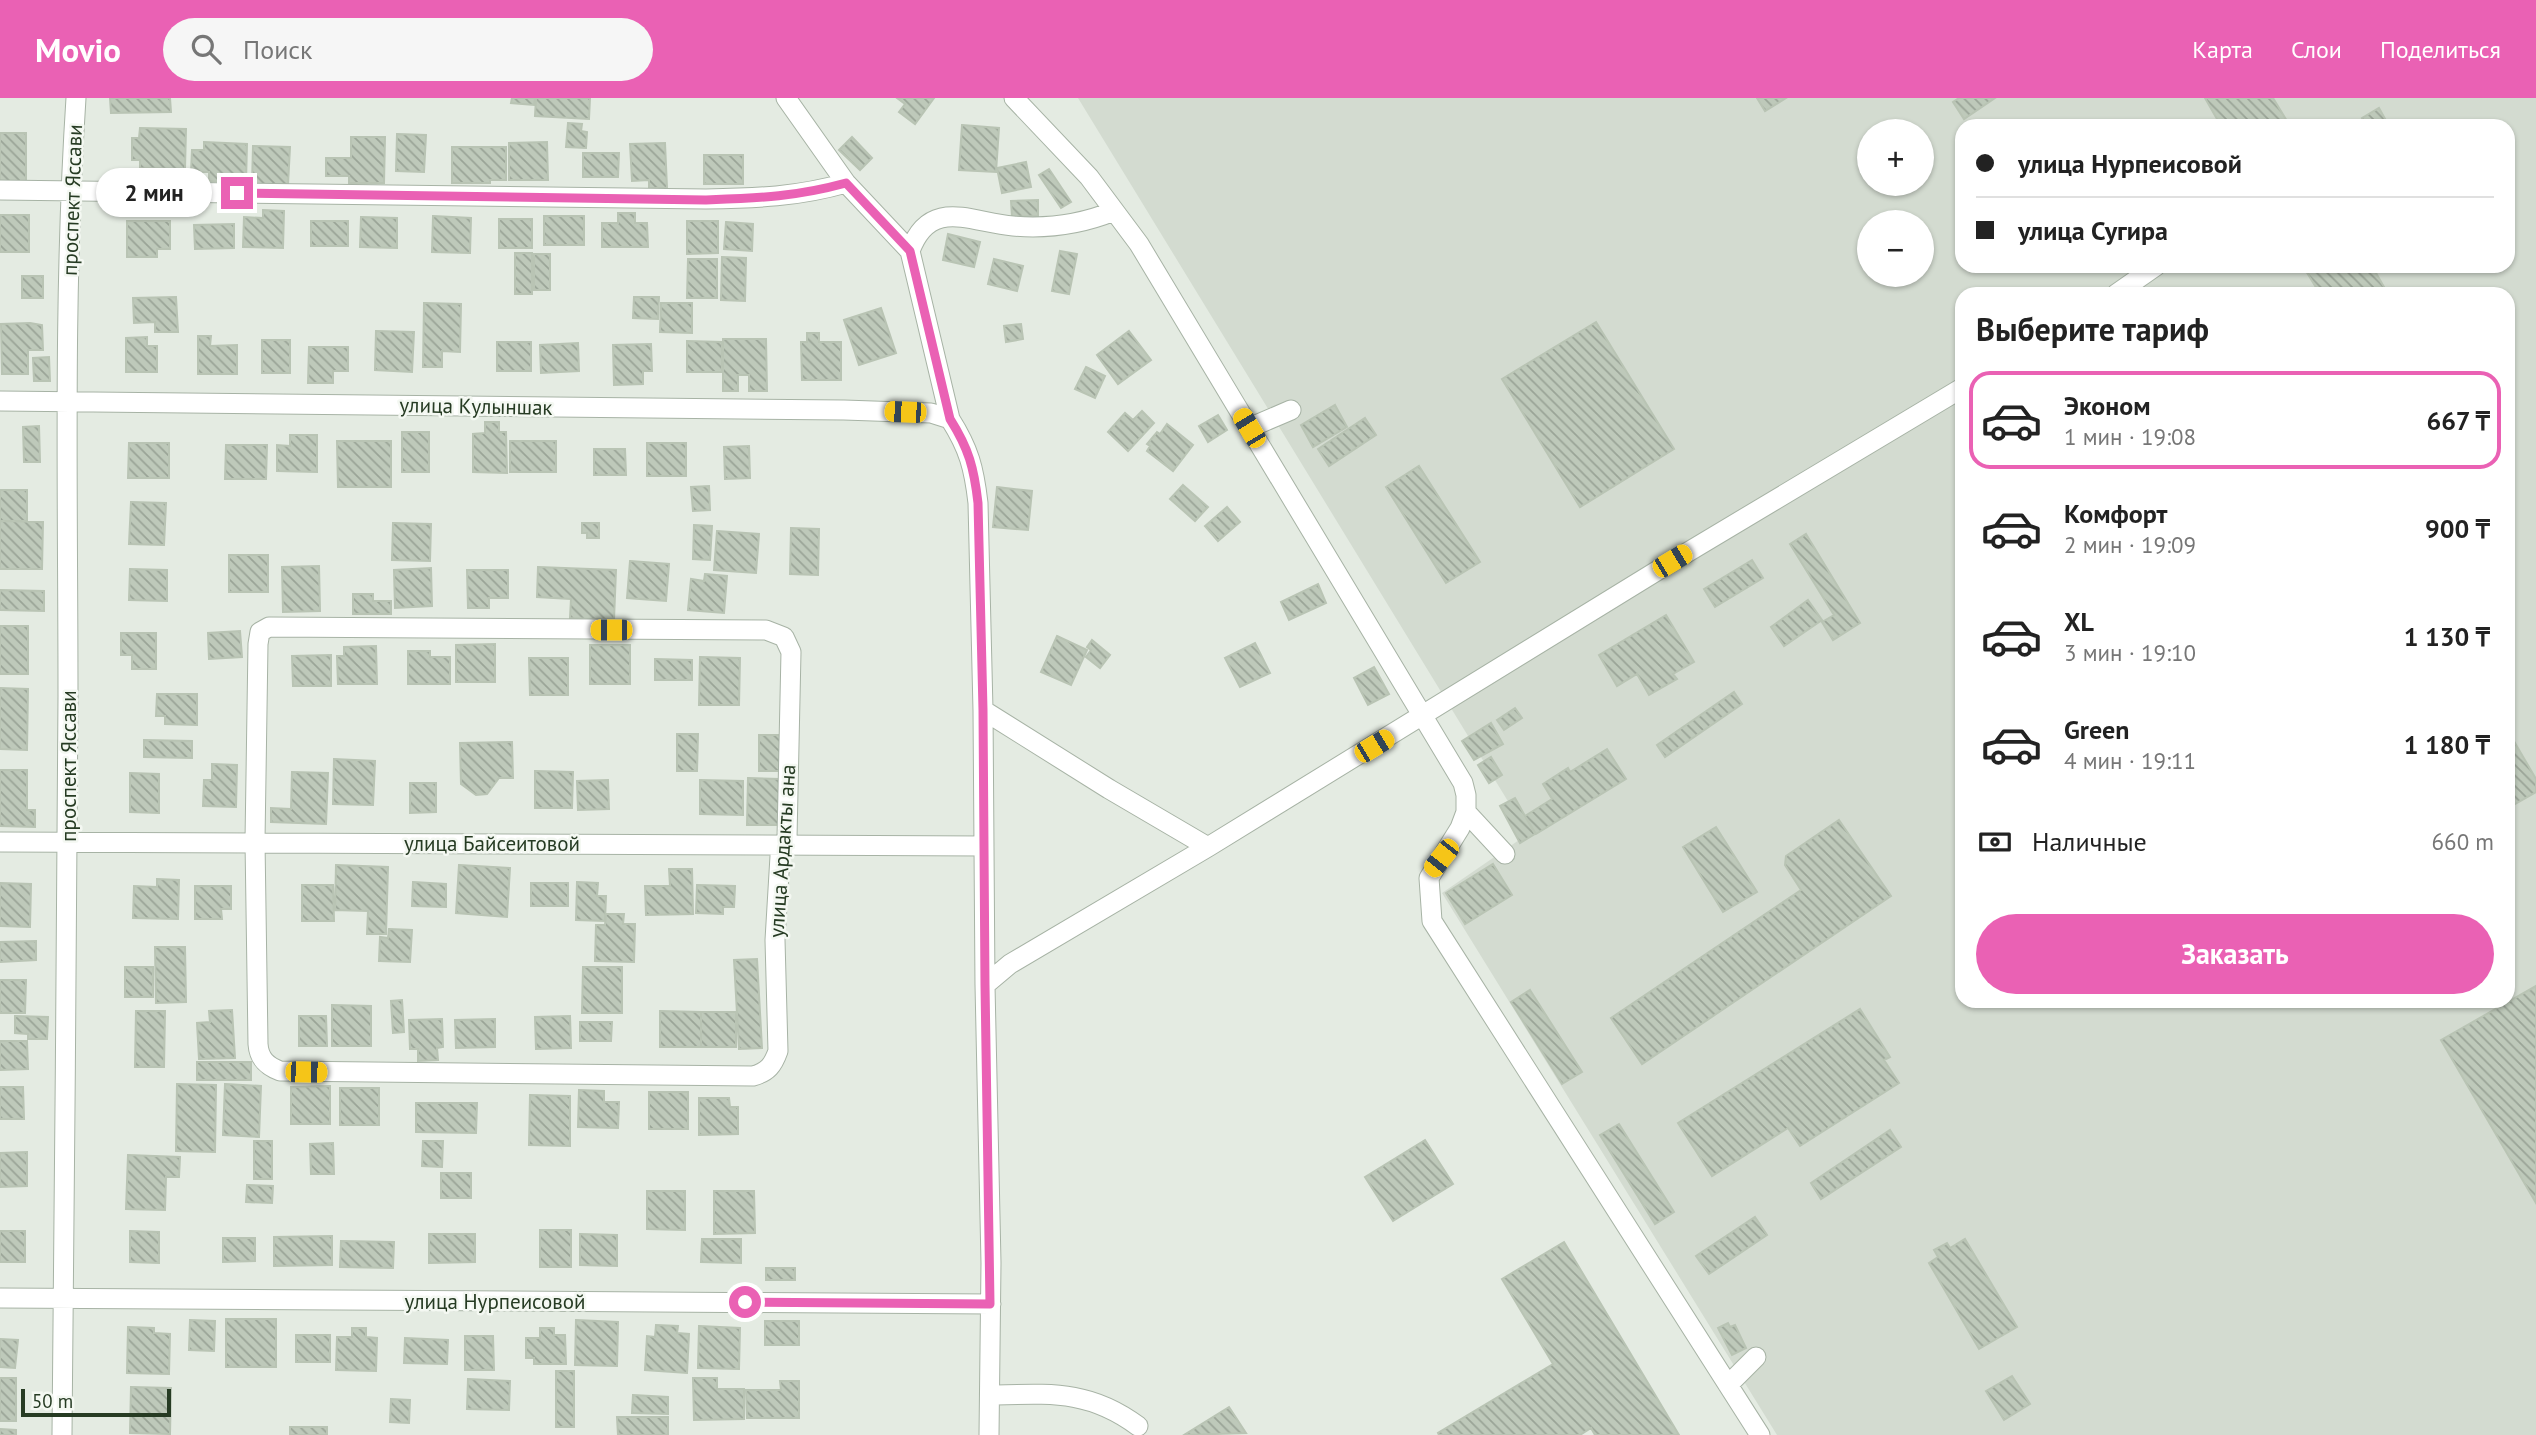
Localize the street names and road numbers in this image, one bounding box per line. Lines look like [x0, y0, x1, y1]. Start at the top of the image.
street label: проспект Яссави [56, 124, 88, 276]
street label: улица Кулыншак [399, 391, 553, 421]
street label: проспект Яссави [55, 690, 82, 842]
street label: улица Ардакты ана [762, 763, 802, 939]
street label: улица Байсеитовой [404, 830, 580, 857]
street label: улица Нурпеисовой [404, 1288, 586, 1315]

